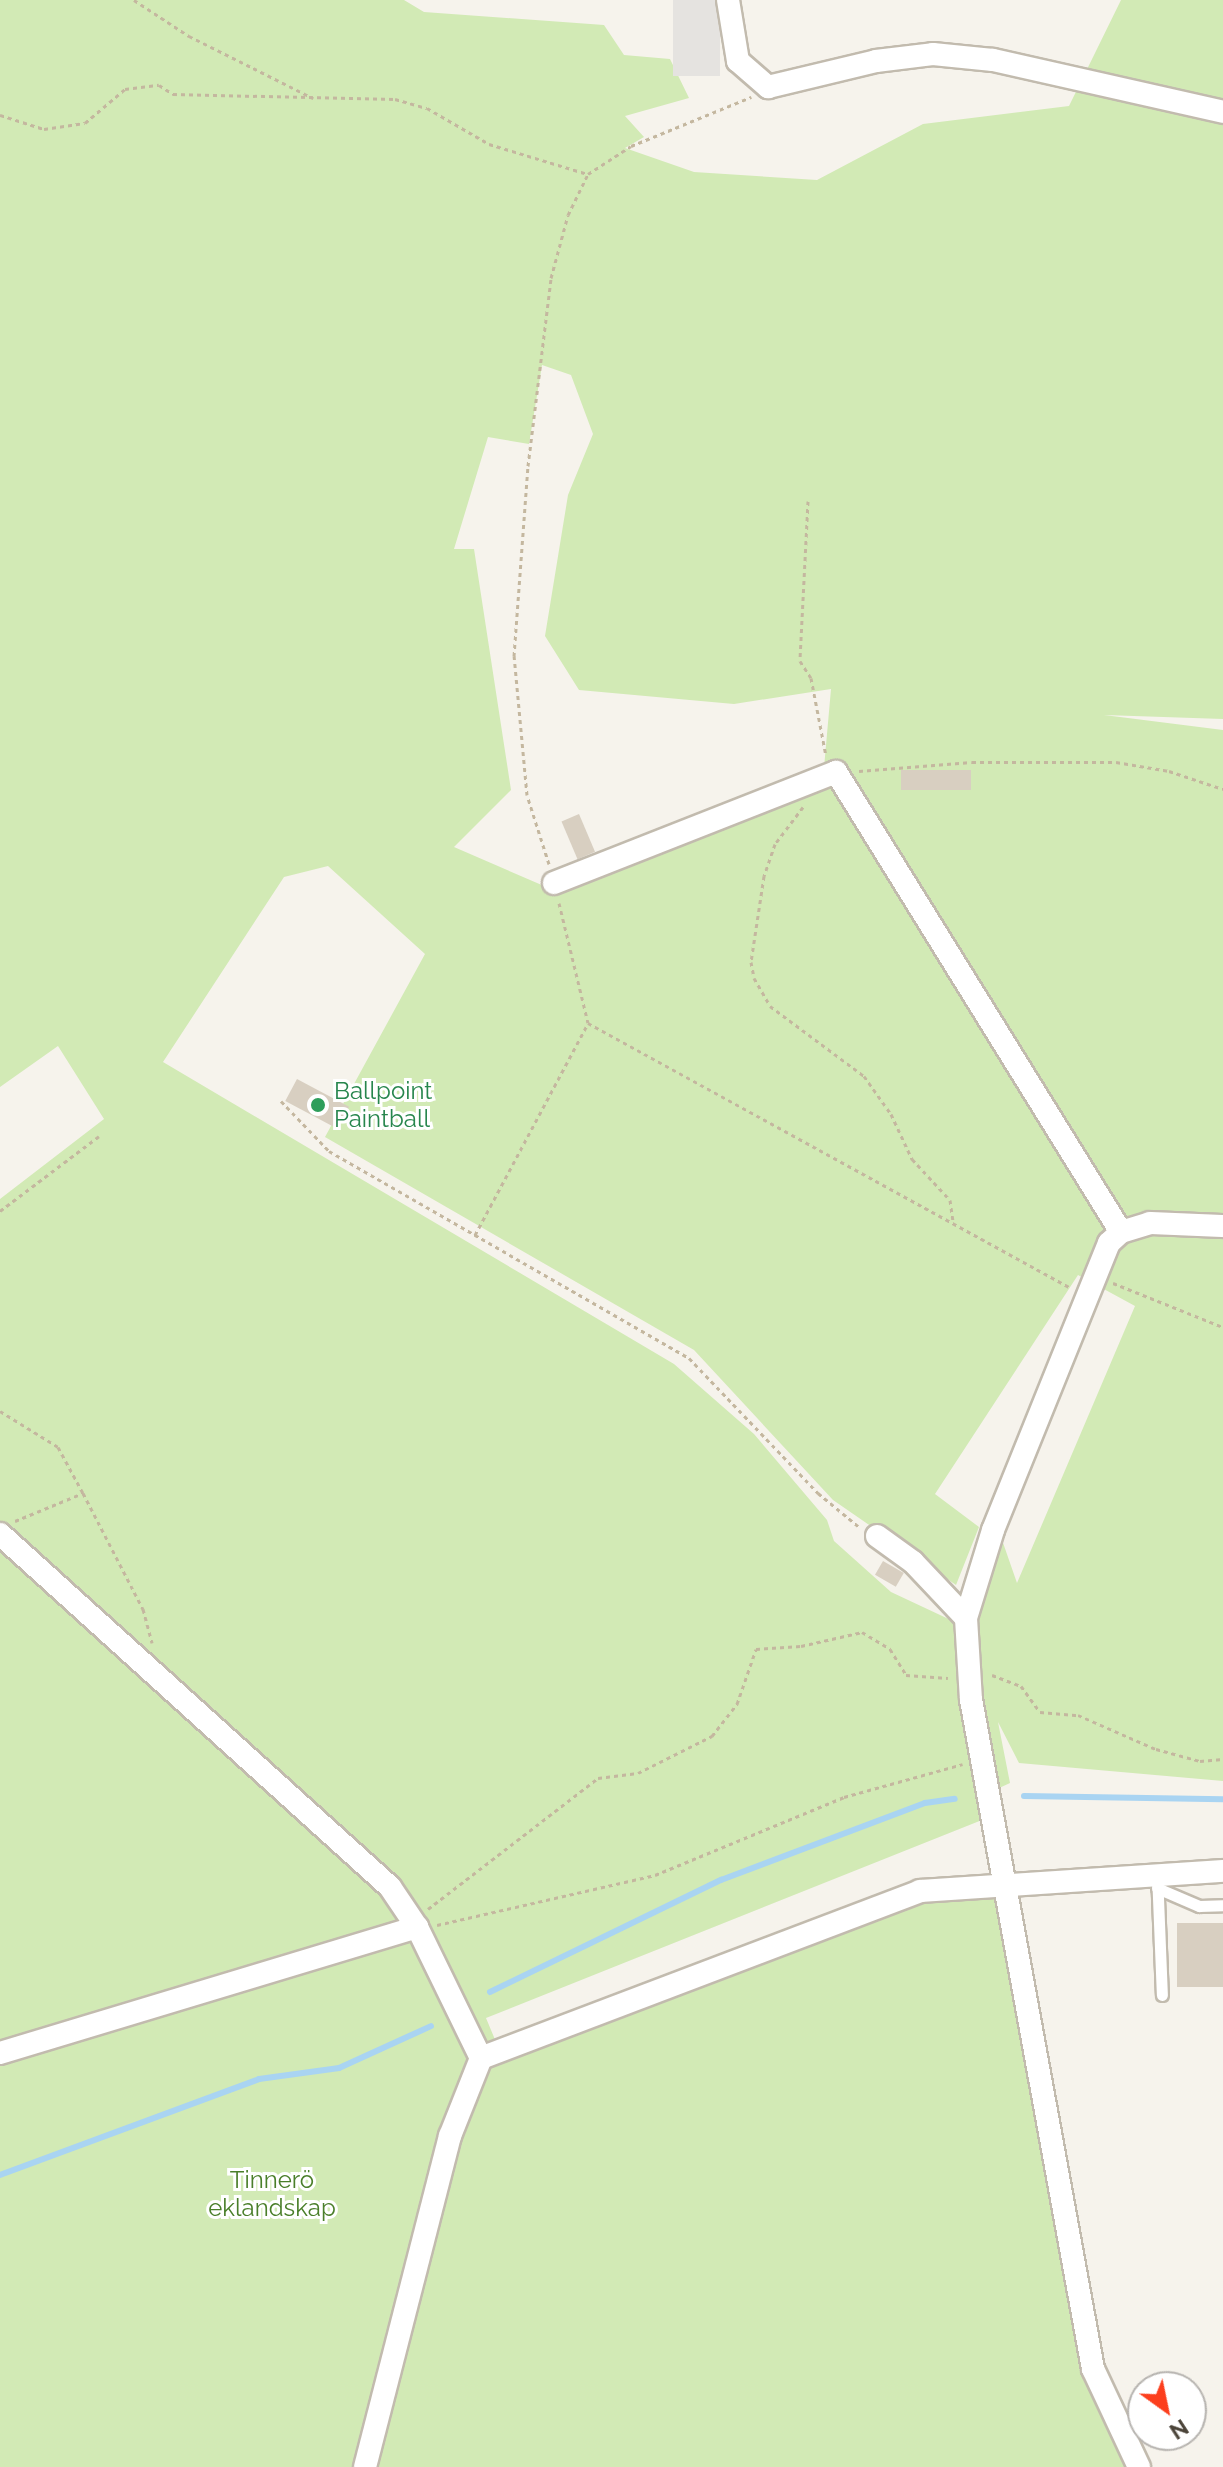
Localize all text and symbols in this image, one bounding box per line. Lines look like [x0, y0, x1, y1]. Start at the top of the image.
place label: Ballpoint Paintball [334, 1077, 432, 1133]
marker: Ballpoint Paintball [309, 1096, 327, 1114]
park label: Tinnerö eklandskap [208, 2166, 336, 2222]
north arrow [1127, 2371, 1207, 2451]
text: N [1165, 2414, 1193, 2445]

